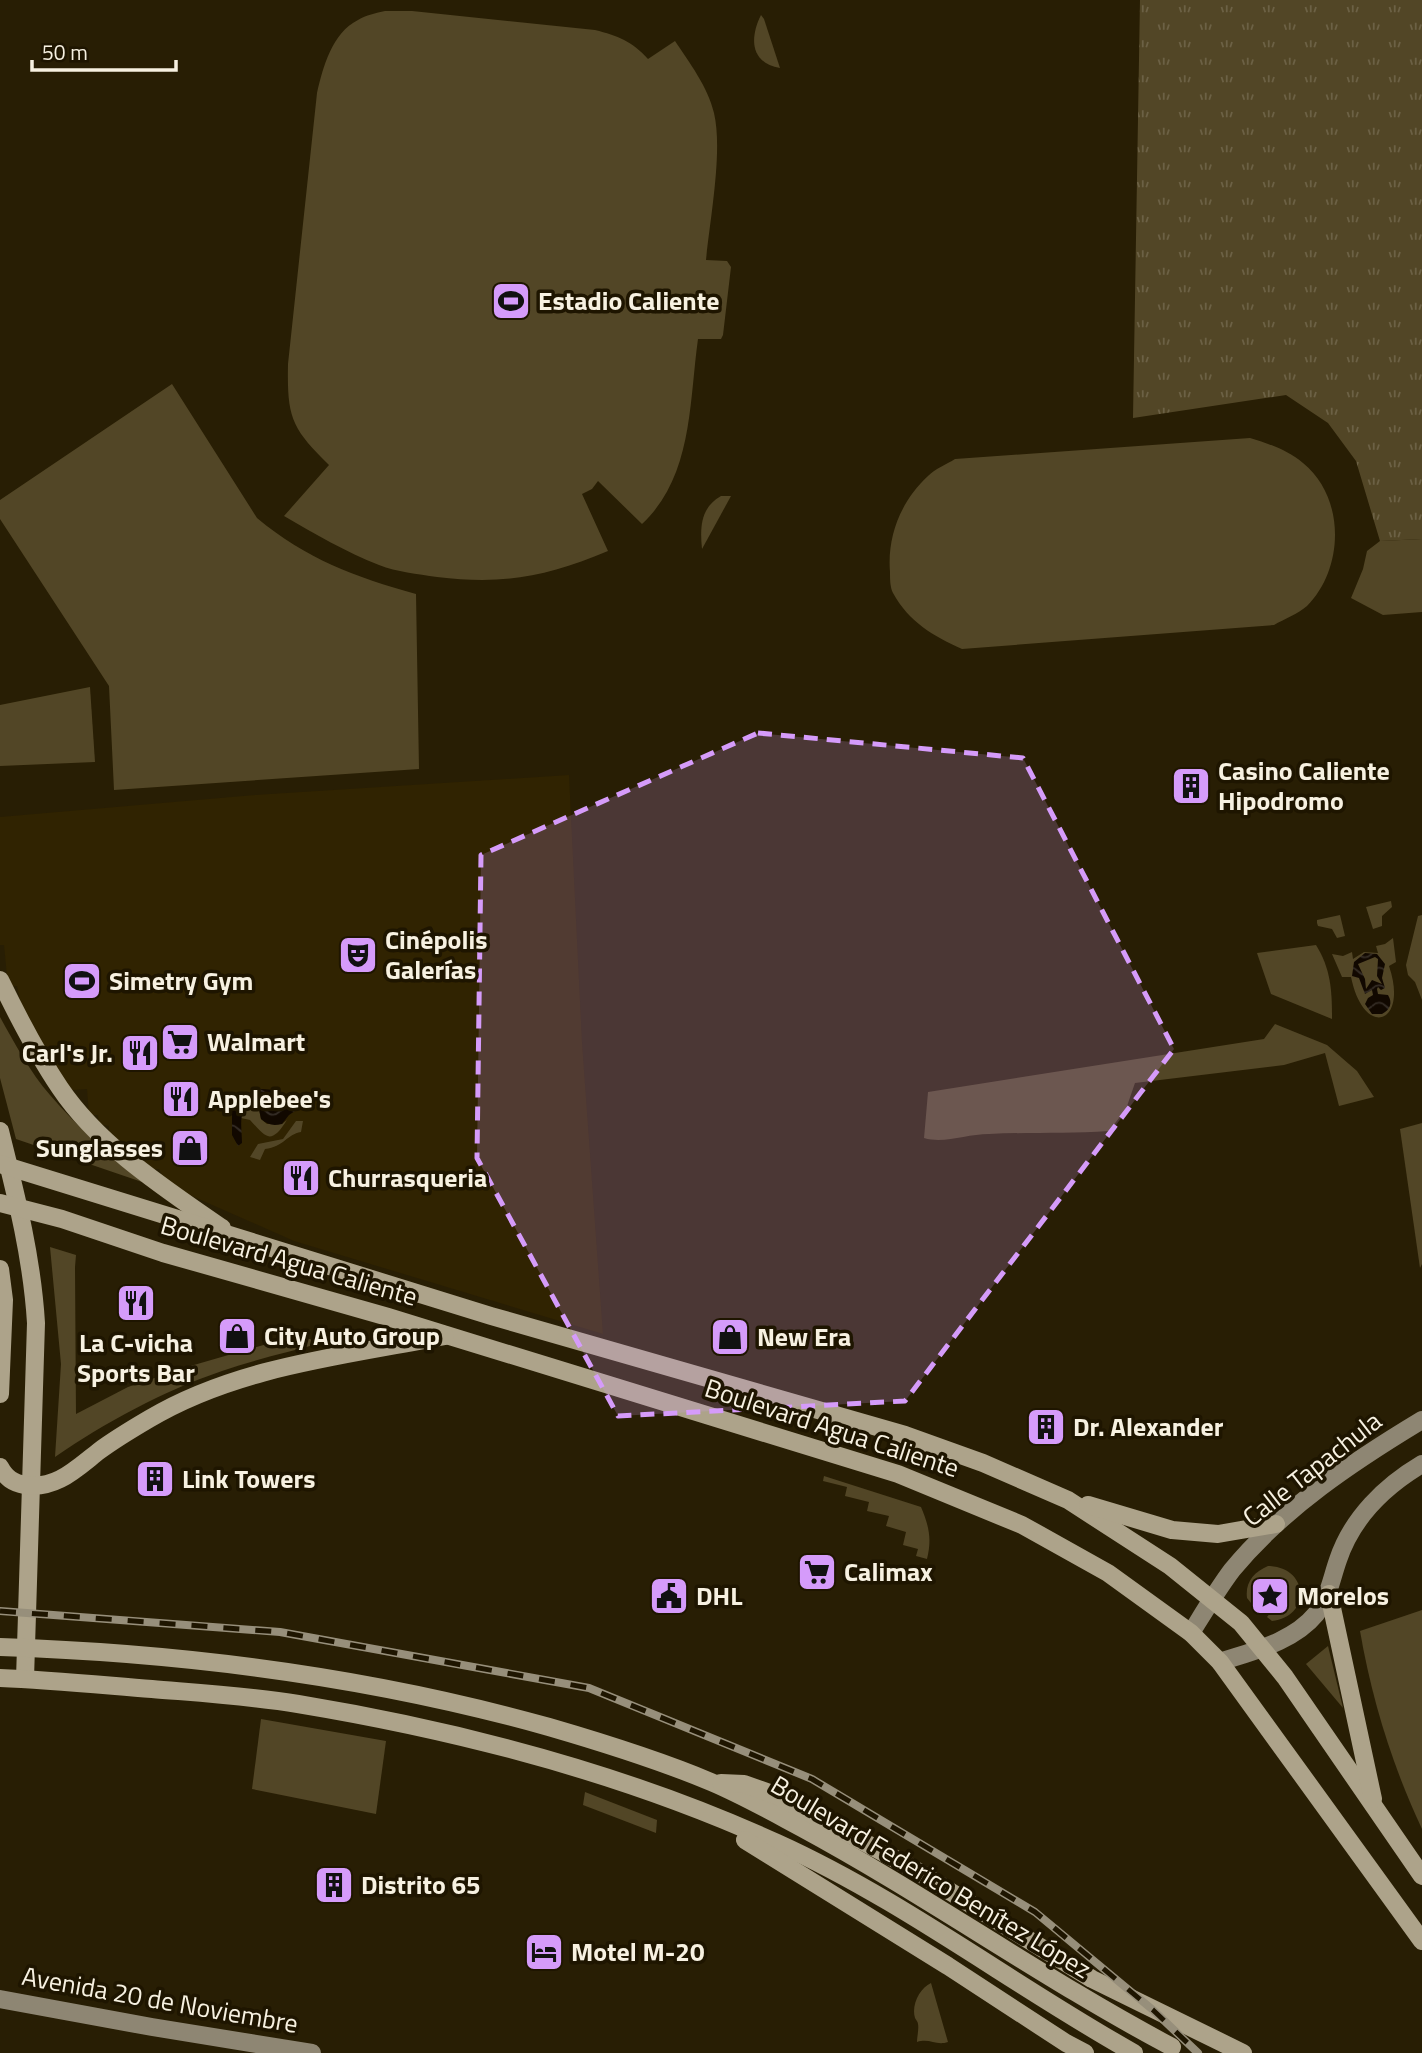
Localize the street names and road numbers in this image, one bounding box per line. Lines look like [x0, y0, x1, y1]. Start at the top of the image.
street label: Boulevard Agua Caliente [156, 1205, 422, 1316]
street label: Boulevard Agua Caliente [700, 1368, 964, 1487]
street label: Calle Tapachula [1234, 1402, 1390, 1535]
street label: Boulevard Federico Benítez López [764, 1765, 1099, 1988]
street label: Avenida 20 de Noviembre [19, 1956, 301, 2043]

